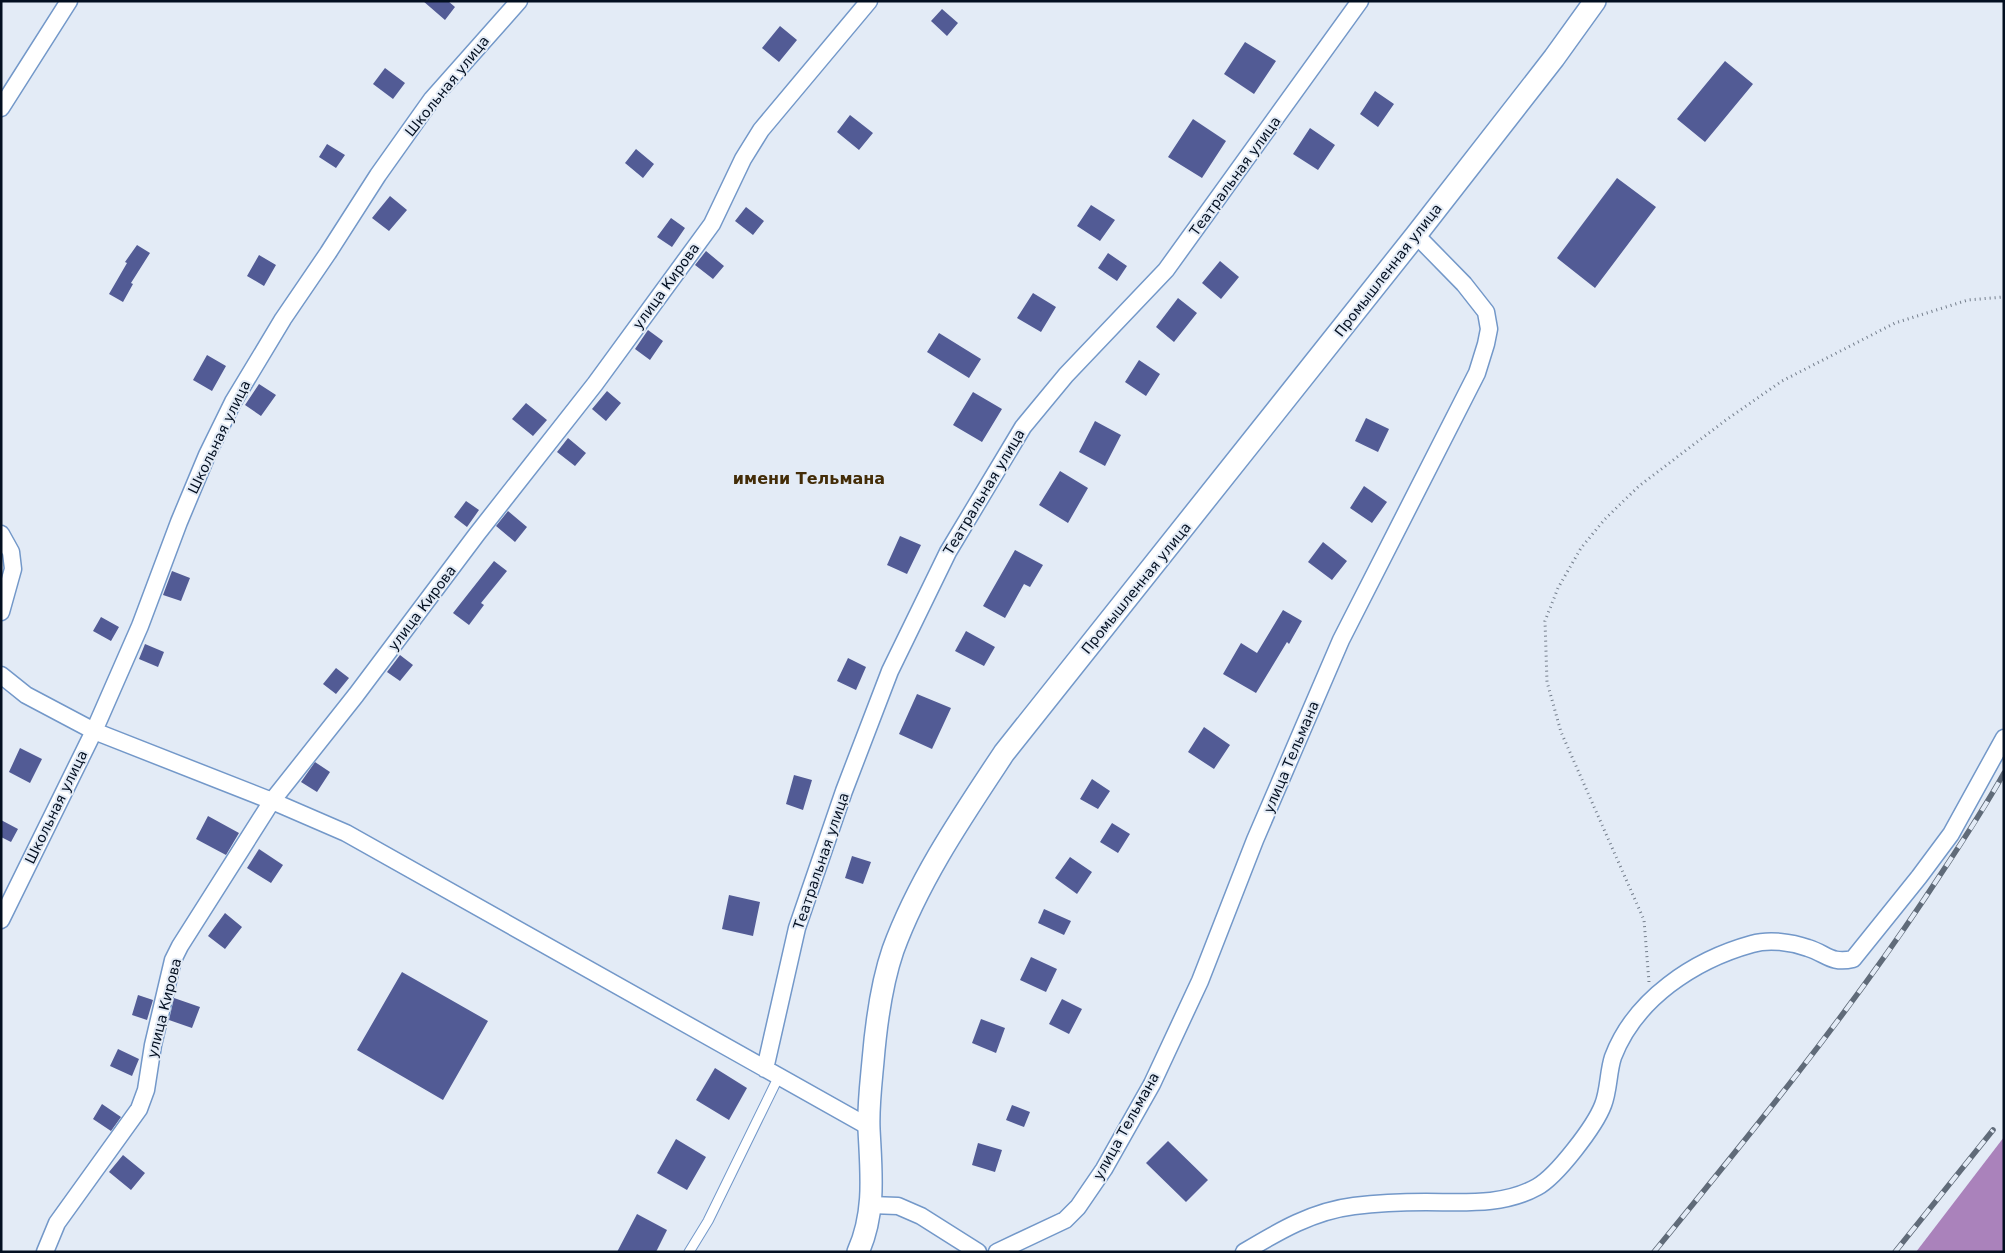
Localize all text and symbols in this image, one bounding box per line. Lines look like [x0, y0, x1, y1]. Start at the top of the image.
street label: Школьная улица [402, 33, 492, 139]
street label: Театральная улица [1186, 113, 1284, 240]
street label: Промышленная улица [1331, 200, 1445, 340]
street label: улица Кирова [629, 240, 703, 332]
street label: Школьная улица [185, 378, 253, 496]
street label: Театральная улица [940, 426, 1028, 559]
district label: имени Тельмана [733, 469, 885, 488]
street label: Промышленная улица [1078, 519, 1194, 657]
street label: улица Кирова [385, 562, 459, 654]
street label: улица Тельмана [1260, 699, 1322, 815]
street label: Школьная улица [22, 748, 90, 866]
street label: Театральная улица [790, 791, 852, 932]
street label: улица Кирова [144, 956, 184, 1060]
street label: улица Тельмана [1090, 1070, 1162, 1182]

